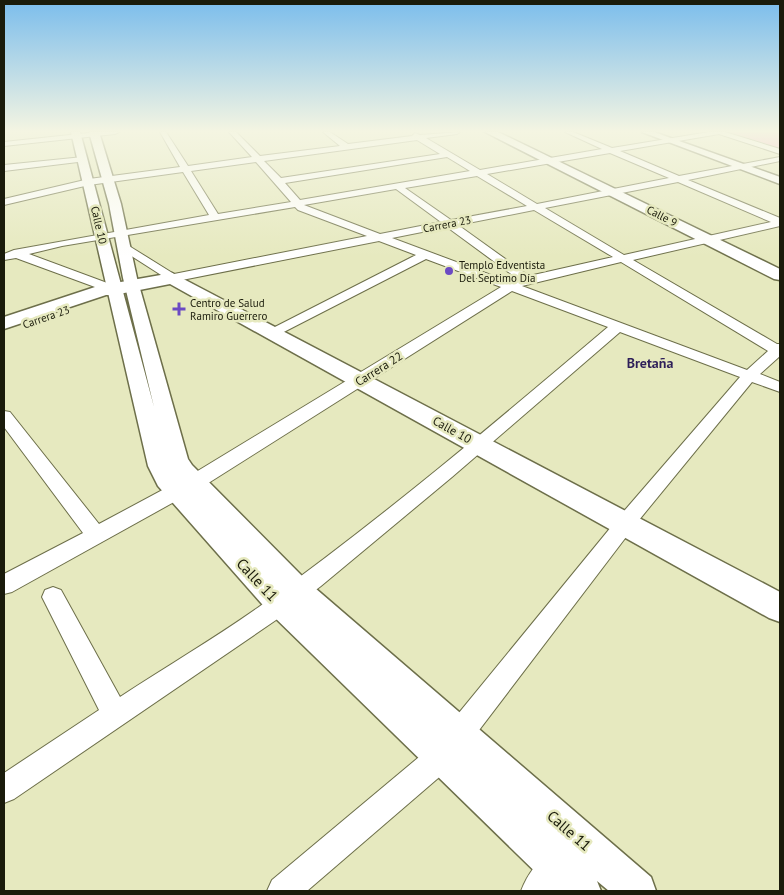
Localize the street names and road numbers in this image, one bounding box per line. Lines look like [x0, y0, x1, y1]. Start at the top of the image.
street label: Calle 9 [644, 202, 680, 230]
street label: Calle 10 [88, 205, 110, 245]
street label: Carrera 23 [422, 212, 472, 236]
street label: Carrera 23 [21, 302, 71, 332]
street label: Carrera 22 [352, 348, 405, 389]
street label: Calle 10 [430, 413, 475, 447]
street label: Calle 11 [233, 554, 282, 605]
street label: Calle 11 [543, 806, 595, 855]

